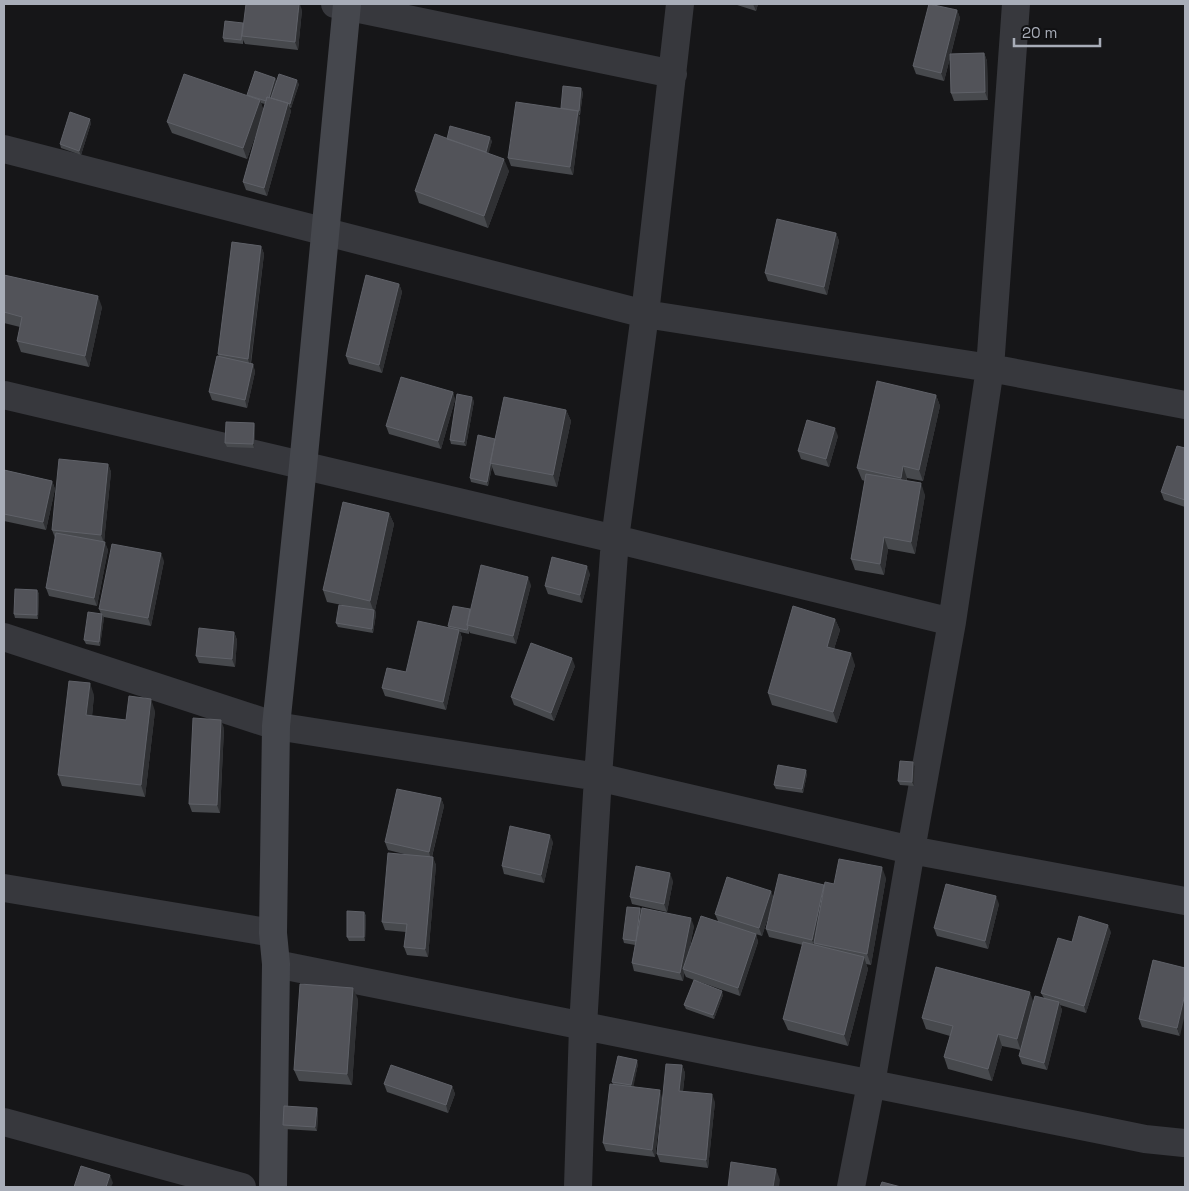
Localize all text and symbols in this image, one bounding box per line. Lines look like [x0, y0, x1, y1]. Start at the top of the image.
scale bar [1014, 15, 1100, 47]
text: 20 m [1022, 23, 1057, 42]

